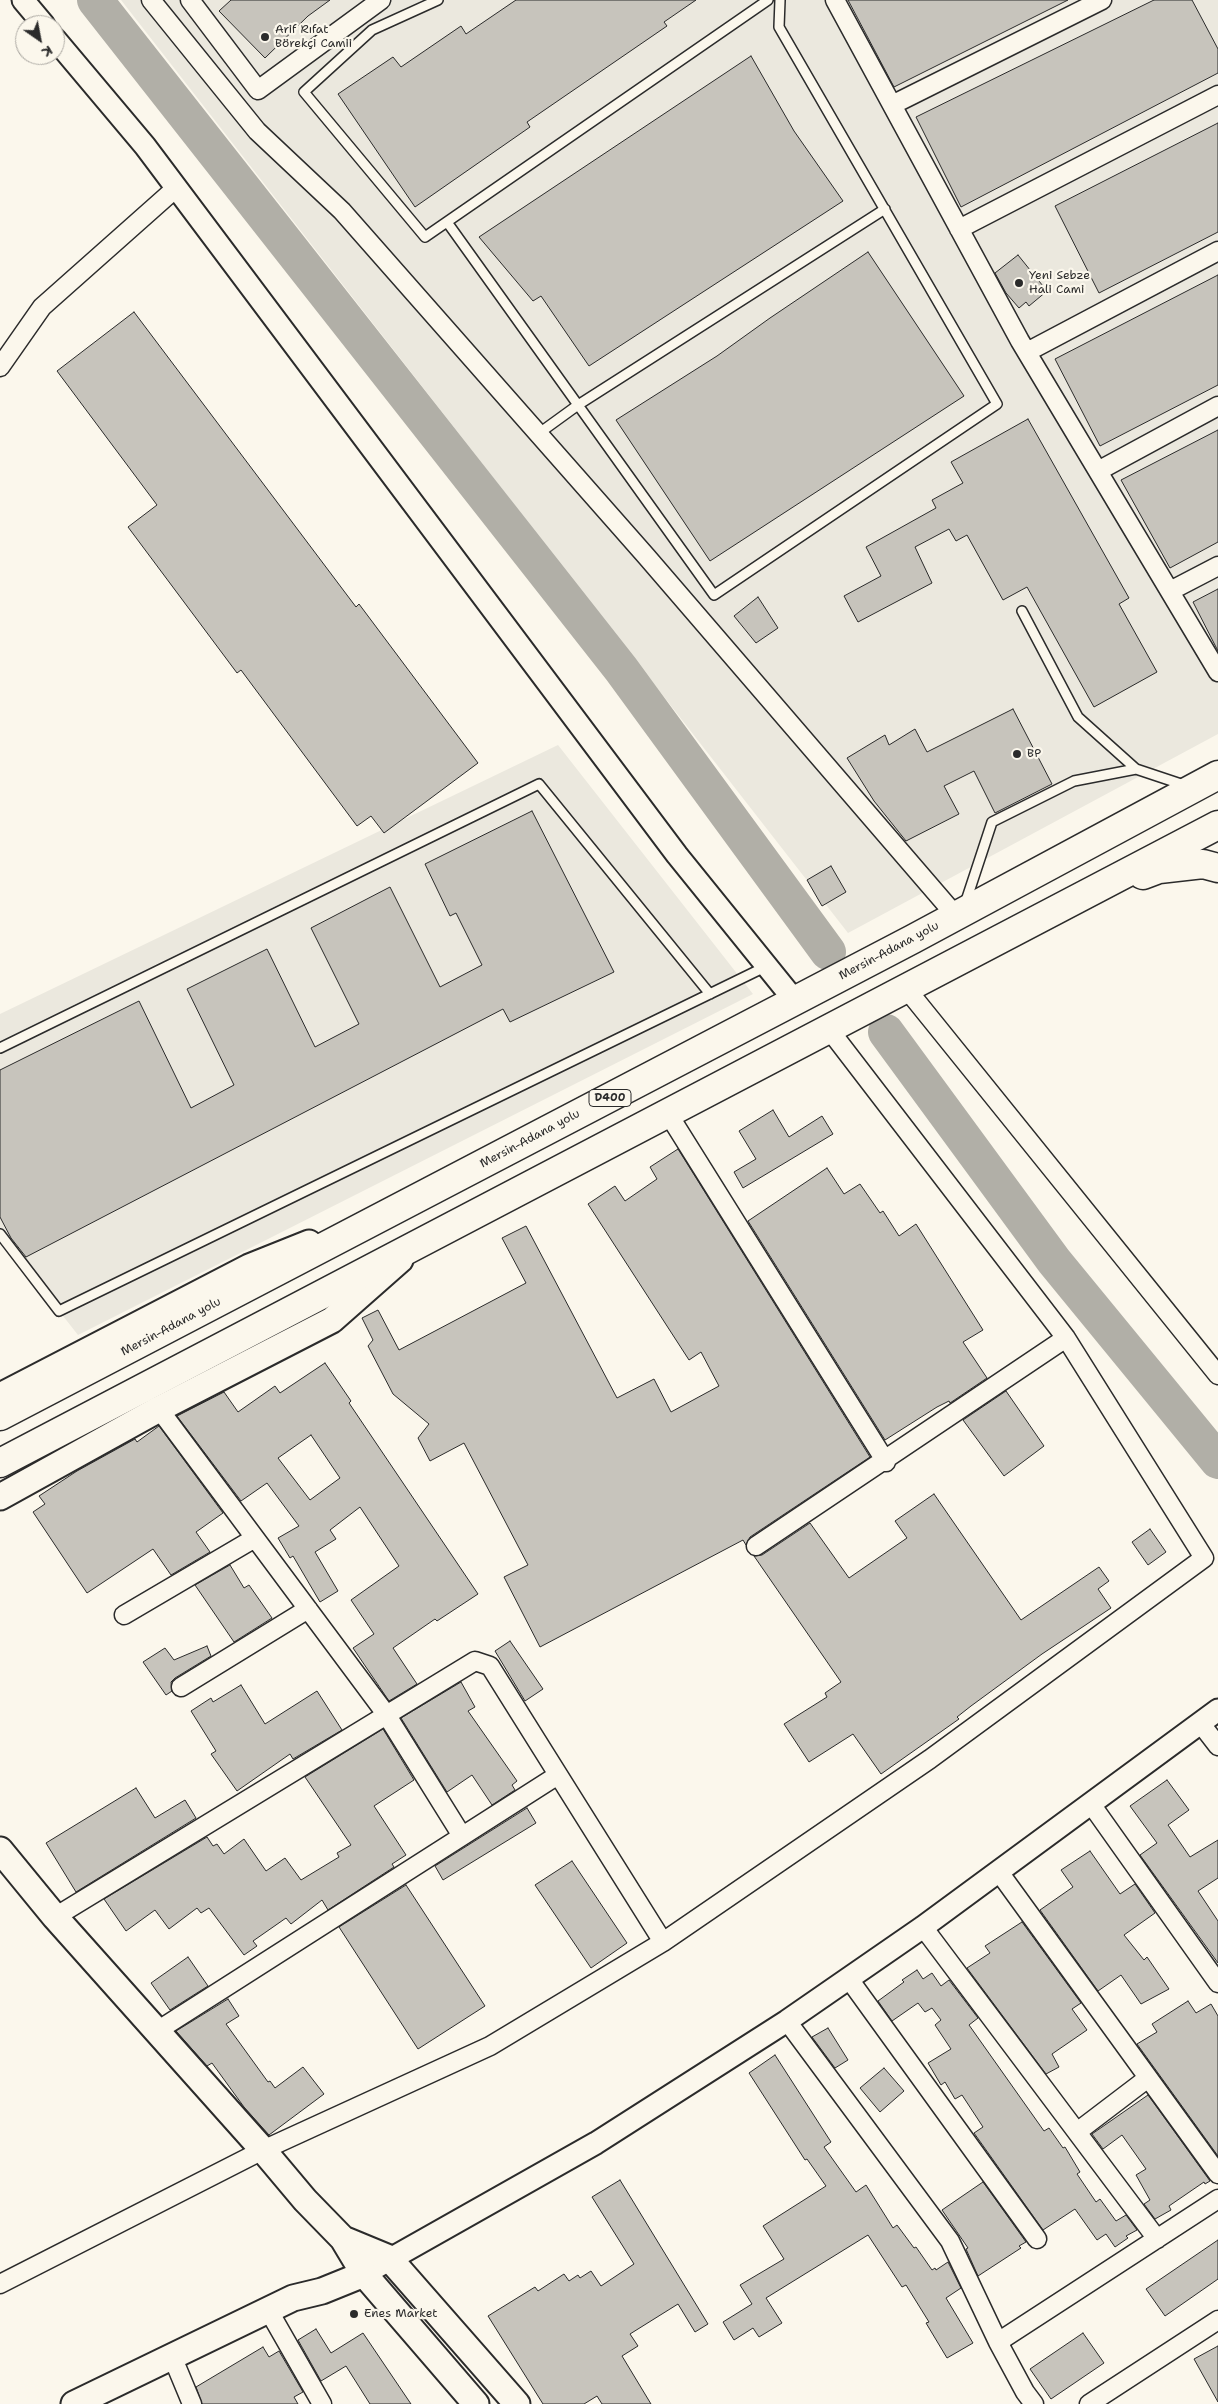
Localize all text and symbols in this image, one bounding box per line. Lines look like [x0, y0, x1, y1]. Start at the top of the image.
north arrow [15, 15, 65, 65]
place label: Arif Rıfat Börekçi Camii [275, 23, 352, 51]
marker: Arif Rıfat Börekçi Camii [259, 31, 271, 43]
text: K [39, 42, 57, 62]
place label: Yeni Sebze Hali Cami [1029, 269, 1090, 297]
marker: Yeni Sebze Hali Cami [1013, 277, 1025, 289]
place label: BP [1027, 747, 1041, 761]
marker: BP [1011, 748, 1023, 760]
street label: Mersin-Adana yolu [837, 919, 941, 983]
road number: D400 [589, 1090, 631, 1106]
street label: Mersin-Adana yolu [478, 1107, 582, 1171]
street label: Mersin-Adana yolu [119, 1295, 223, 1359]
place label: Enes Market [364, 2307, 438, 2321]
marker: Enes Market [348, 2308, 360, 2320]

